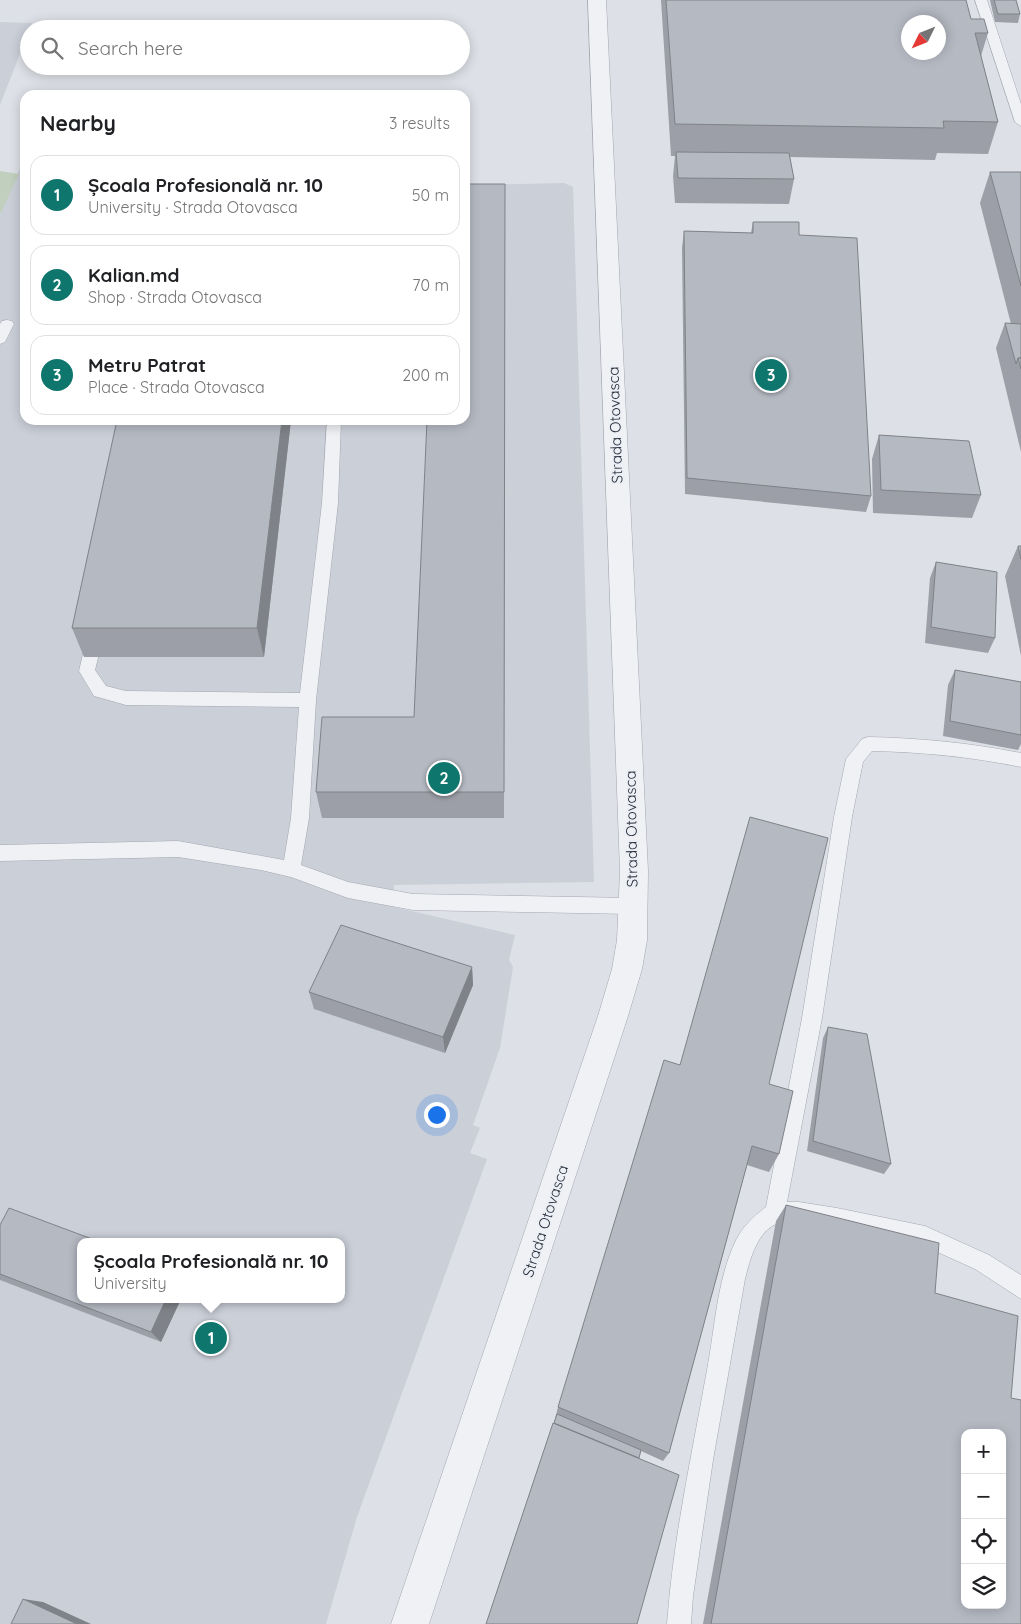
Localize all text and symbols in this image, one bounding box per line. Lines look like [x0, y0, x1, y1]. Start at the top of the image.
north arrow [901, 15, 946, 60]
search box [20, 20, 470, 75]
icon: search [38, 34, 66, 62]
text: Search here [78, 36, 183, 60]
text: Nearby [40, 110, 116, 136]
text: 3 results [389, 113, 450, 133]
text: Școala Profesională nr. 10 [88, 173, 323, 197]
text: 1 [54, 185, 60, 205]
text: 50 m [412, 185, 449, 205]
text: University · Strada Otovasca [88, 197, 298, 217]
text: Kalian.md [88, 263, 179, 287]
text: 2 [52, 275, 62, 295]
text: 70 m [412, 275, 449, 295]
text: Shop · Strada Otovasca [88, 287, 262, 307]
text: Metru Patrat [88, 353, 206, 377]
pin: 3 [755, 356, 787, 394]
text: 3 [53, 365, 61, 385]
text: 200 m [402, 365, 449, 385]
street label: Strada Otovasca [603, 366, 627, 484]
text: Place · Strada Otovasca [88, 377, 265, 397]
pin: 2 [428, 759, 460, 797]
street label: Strada Otovasca [620, 770, 642, 888]
your location [424, 1102, 450, 1128]
street label: Strada Otovasca [518, 1162, 572, 1280]
popup [77, 1238, 345, 1303]
text: Școala Profesională nr. 10 [93, 1249, 329, 1273]
text: University [93, 1273, 167, 1293]
pin: 1 [195, 1319, 227, 1357]
map controls [961, 1429, 1006, 1609]
button: + [961, 1429, 1006, 1474]
button: − [961, 1474, 1006, 1519]
button: locate [961, 1519, 1006, 1564]
button: layers [961, 1564, 1006, 1609]

